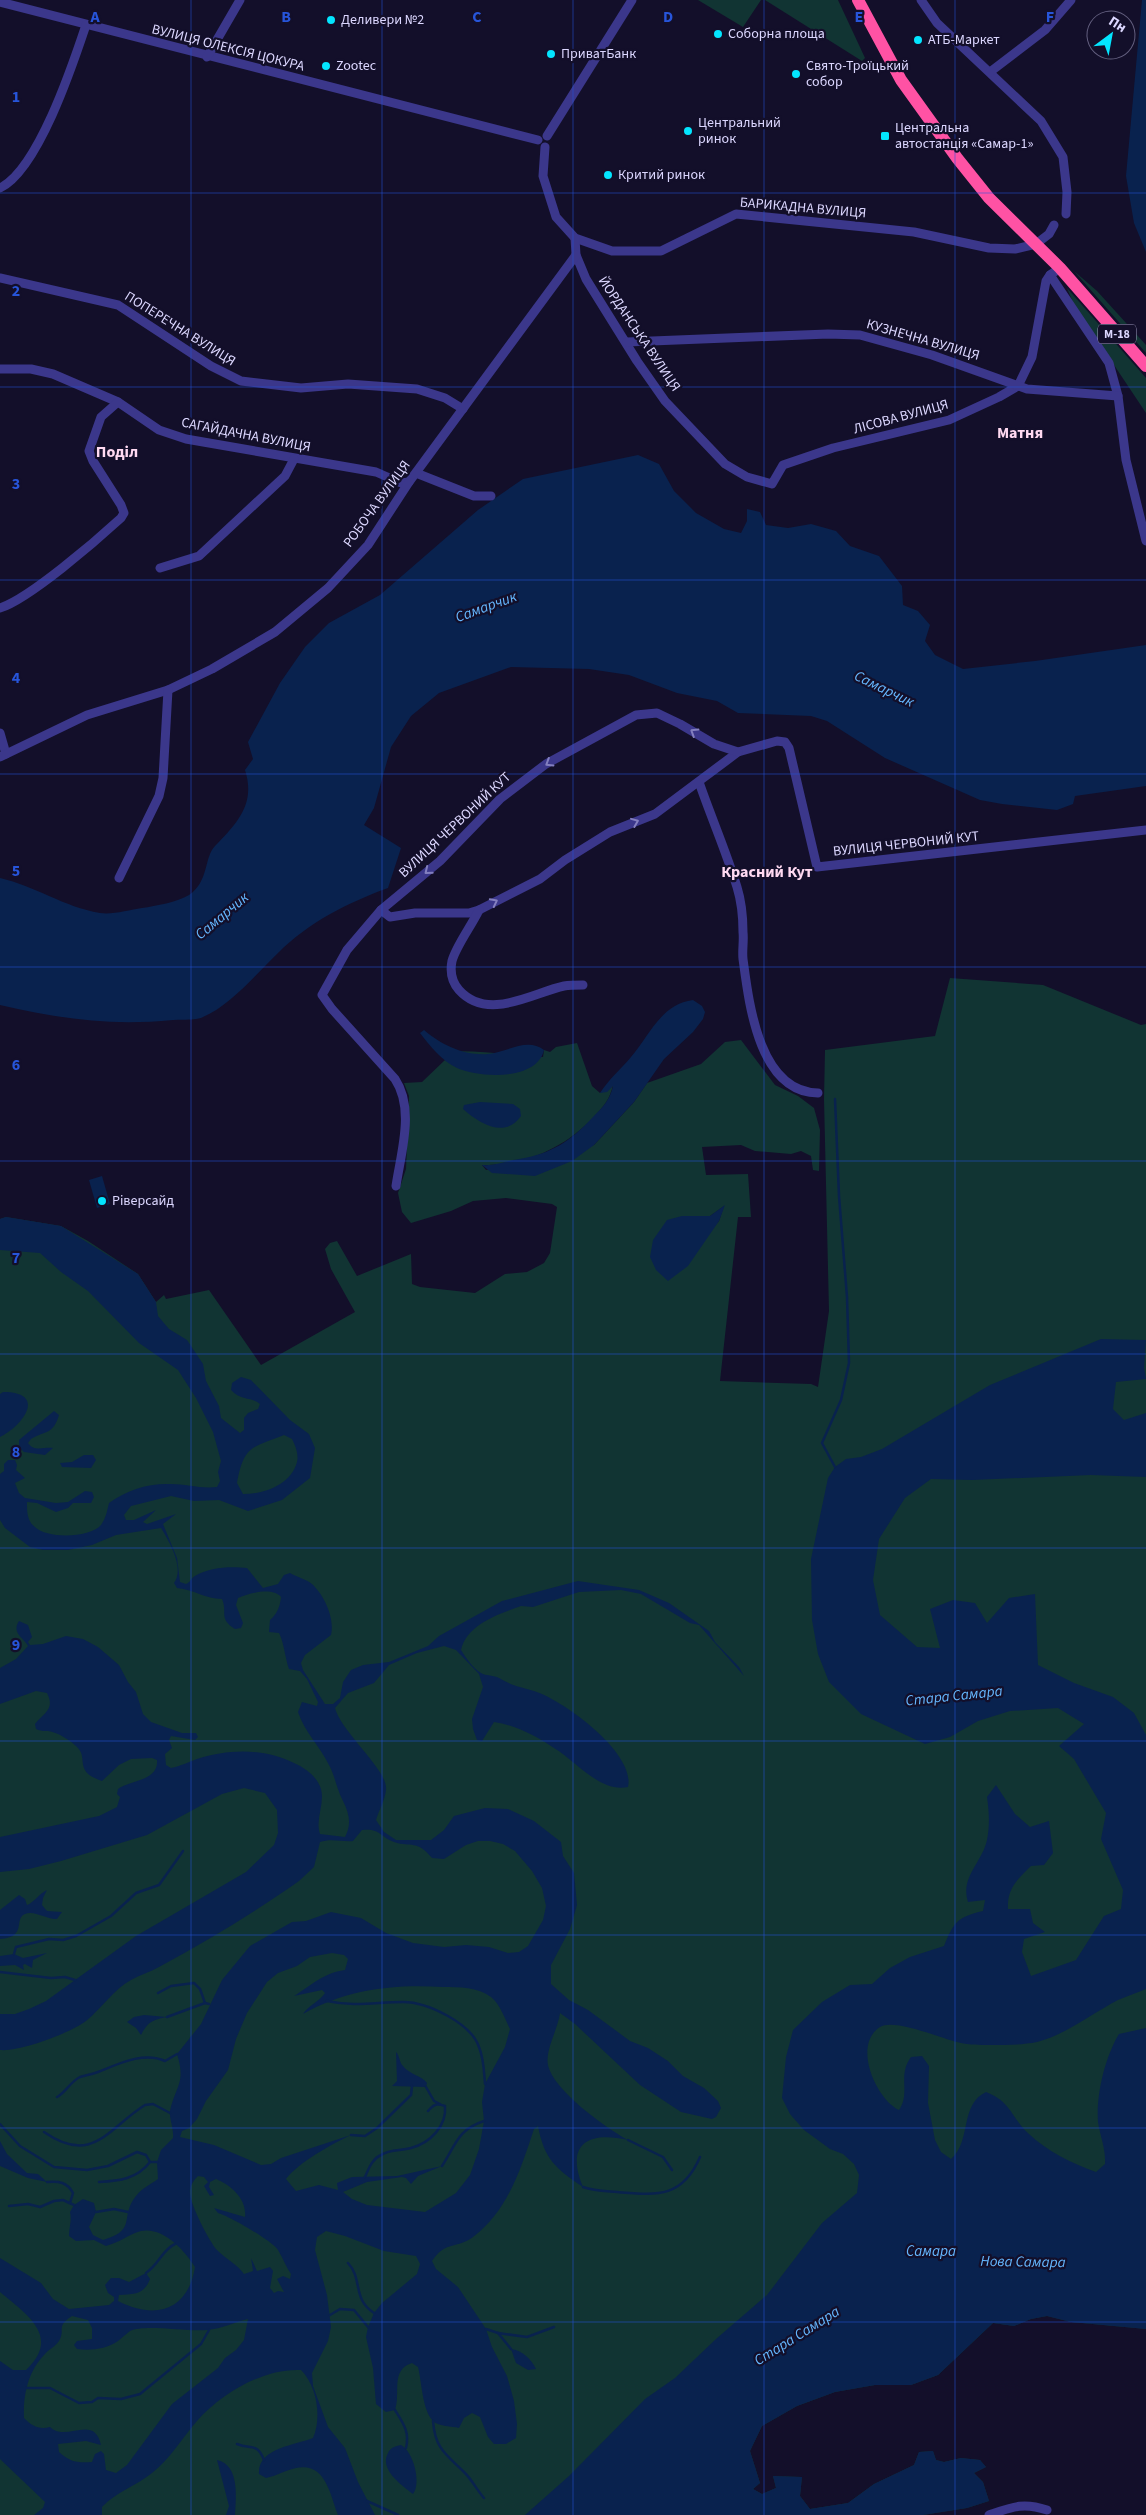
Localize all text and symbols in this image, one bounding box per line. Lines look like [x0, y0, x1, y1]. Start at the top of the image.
text: A [89, 6, 100, 28]
text: B [281, 6, 291, 28]
text: C [472, 6, 482, 28]
text: D [663, 6, 673, 28]
text: E [855, 6, 863, 28]
text: F [1046, 6, 1054, 28]
place label: Деливери №2 [341, 10, 424, 30]
north arrow [1086, 10, 1136, 60]
text: Пн [1105, 12, 1130, 38]
marker: Деливери №2 [325, 14, 337, 26]
street label: ВУЛИЦЯ ОЛЕКСІЯ ЦОКУРА [150, 19, 307, 77]
place label: Соборна площа [728, 24, 825, 44]
marker: Соборна площа [712, 28, 724, 40]
place label: АТБ-Маркет [928, 30, 1000, 50]
marker: АТБ-Маркет [912, 34, 924, 46]
place label: ПриватБанк [561, 44, 636, 64]
marker: ПриватБанк [545, 48, 557, 60]
place label: Zootec [336, 56, 377, 76]
place label: Свято-Троїцький собор [806, 56, 909, 92]
marker: Zootec [320, 60, 332, 72]
marker: Свято-Троїцький собор [790, 68, 802, 80]
text: 1 [12, 86, 20, 108]
place label: Центральний ринок [698, 113, 781, 149]
place label: Центральна автостанція «Самар-1» [895, 118, 1033, 154]
marker: Центральний ринок [682, 125, 694, 137]
marker: Центральна автостанція «Самар-1» [879, 130, 891, 142]
place label: Критий ринок [618, 165, 705, 185]
marker: Критий ринок [602, 169, 614, 181]
street label: БАРИКАДНА ВУЛИЦЯ [739, 193, 867, 223]
street label: ЙОРДАНСЬКА ВУЛИЦЯ [593, 272, 685, 396]
text: 2 [12, 280, 20, 302]
street label: ПОПЕРЕЧНА ВУЛИЦЯ [121, 287, 239, 371]
street label: КУЗНЕЧНА ВУЛИЦЯ [864, 314, 982, 366]
road number: М-18 [1098, 324, 1136, 344]
street label: ЛІСОВА ВУЛИЦЯ [851, 395, 951, 439]
street label: САГАЙДАЧНА ВУЛИЦЯ [180, 413, 312, 457]
district label: Матня [997, 422, 1043, 444]
district label: Поділ [96, 441, 138, 463]
street label: РОБОЧА ВУЛИЦЯ [339, 456, 415, 552]
text: 3 [12, 473, 20, 495]
water label: Самарчик [452, 586, 521, 628]
water label: Самарчик [851, 666, 918, 713]
text: 4 [12, 667, 21, 689]
one-way arrow [690, 728, 699, 738]
one-way arrow [545, 756, 554, 766]
street label: ВУЛИЦЯ ЧЕРВОНИЙ КУТ [394, 767, 516, 882]
one-way arrow [630, 817, 639, 828]
street label: ВУЛИЦЯ ЧЕРВОНИЙ КУТ [832, 826, 981, 862]
text: 5 [12, 860, 20, 882]
district label: Красний Кут [721, 861, 813, 883]
one-way arrow [425, 865, 434, 873]
water label: Самарчик [191, 887, 254, 945]
one-way arrow [489, 898, 498, 908]
text: 6 [12, 1054, 20, 1076]
place label: Ріверсайд [112, 1191, 174, 1211]
marker: Ріверсайд [96, 1195, 108, 1207]
text: 7 [12, 1247, 20, 1269]
text: 8 [12, 1441, 20, 1463]
text: 9 [12, 1634, 20, 1656]
water label: Стара Самара [904, 1680, 1004, 1712]
water label: Самара [906, 2241, 956, 2262]
water label: Нова Самара [980, 2251, 1066, 2273]
water label: Стара Самара [750, 2301, 844, 2371]

